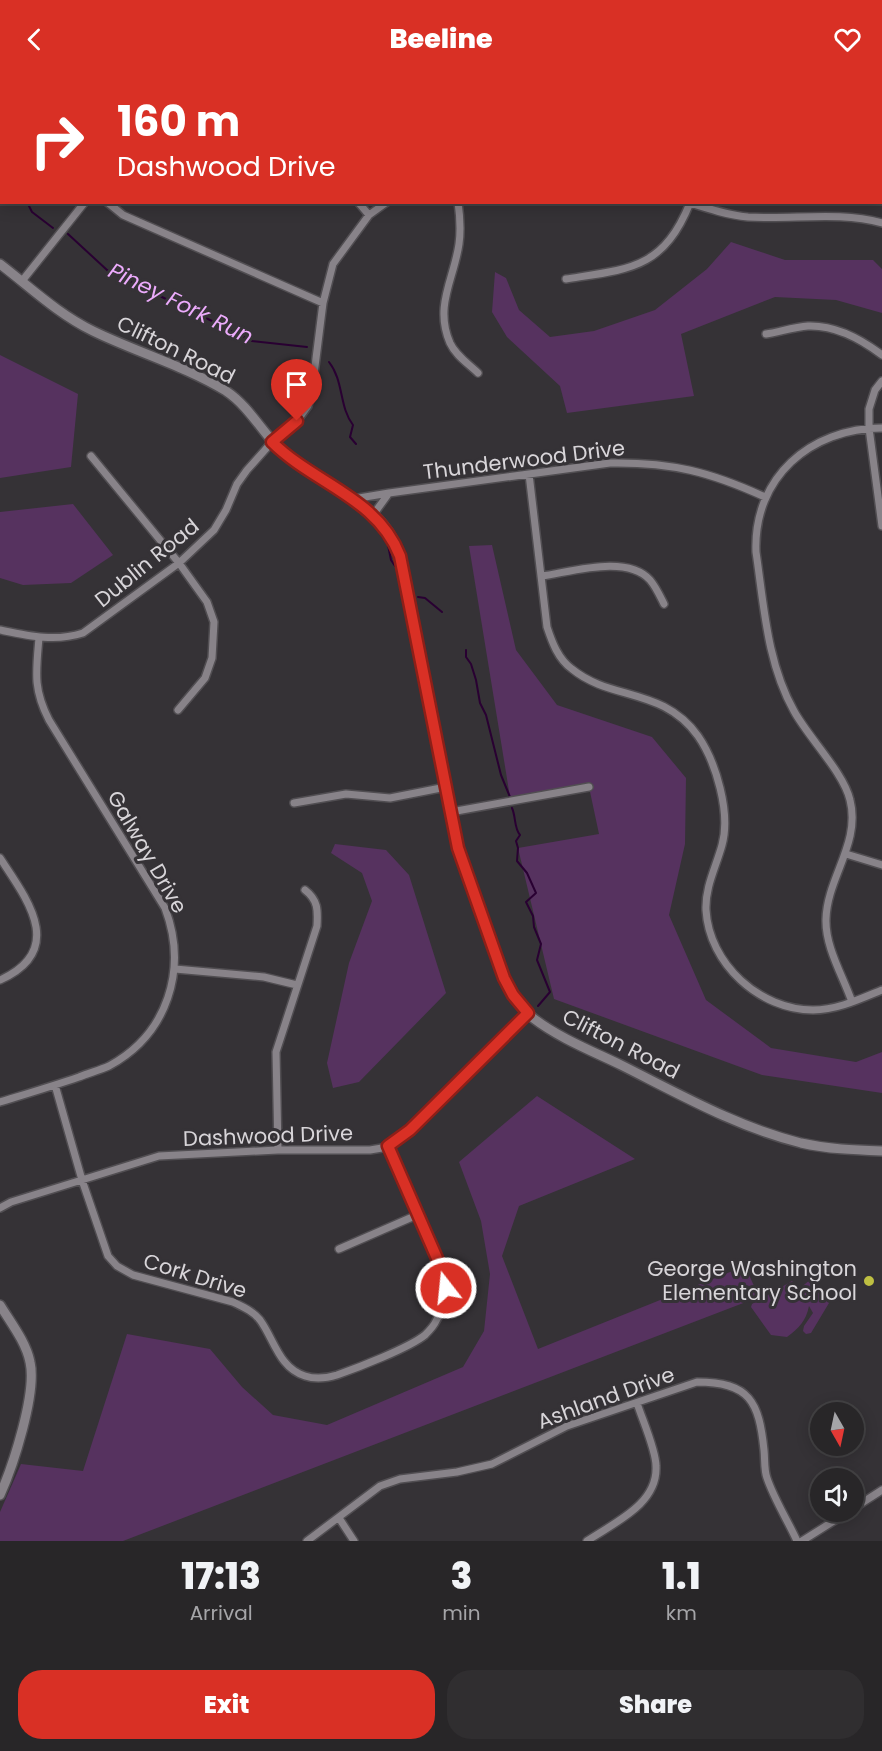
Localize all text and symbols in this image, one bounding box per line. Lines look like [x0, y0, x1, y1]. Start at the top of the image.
text: Beeline [389, 20, 493, 57]
icon: back [18, 23, 51, 56]
icon: heart [831, 23, 864, 56]
text: 160 m [117, 92, 240, 151]
icon: right [18, 102, 96, 180]
text: Dashwood Drive [117, 148, 336, 185]
water label: Piney Fork Run [103, 255, 258, 352]
street label: Clifton Road [112, 308, 240, 391]
pin [271, 359, 322, 421]
icon: arrive [280, 368, 313, 401]
street label: Thunderwood Drive [421, 433, 627, 486]
street label: Dublin Road [88, 512, 205, 614]
street label: Galway Drive [101, 785, 194, 918]
street label: Clifton Road [558, 1002, 685, 1086]
street label: Dashwood Drive [183, 1118, 353, 1153]
street label: Cork Drive [140, 1246, 250, 1305]
place label: George Washington Elementary School [647, 1254, 857, 1307]
position arrow [414, 1256, 478, 1320]
marker: George Washington Elementary School [862, 1274, 876, 1288]
street label: Ashland Drive [533, 1359, 678, 1436]
north arrow [810, 1402, 864, 1456]
map controls [810, 1402, 864, 1522]
button: sound [810, 1468, 864, 1522]
text: 17:13 [181, 1551, 261, 1602]
text: 3 [450, 1551, 472, 1602]
text: 1.1 [662, 1551, 701, 1602]
text: Arrival [190, 1599, 253, 1627]
text: min [442, 1599, 481, 1627]
text: km [666, 1599, 697, 1627]
button: Exit [18, 1670, 435, 1739]
button: Share [447, 1670, 864, 1739]

